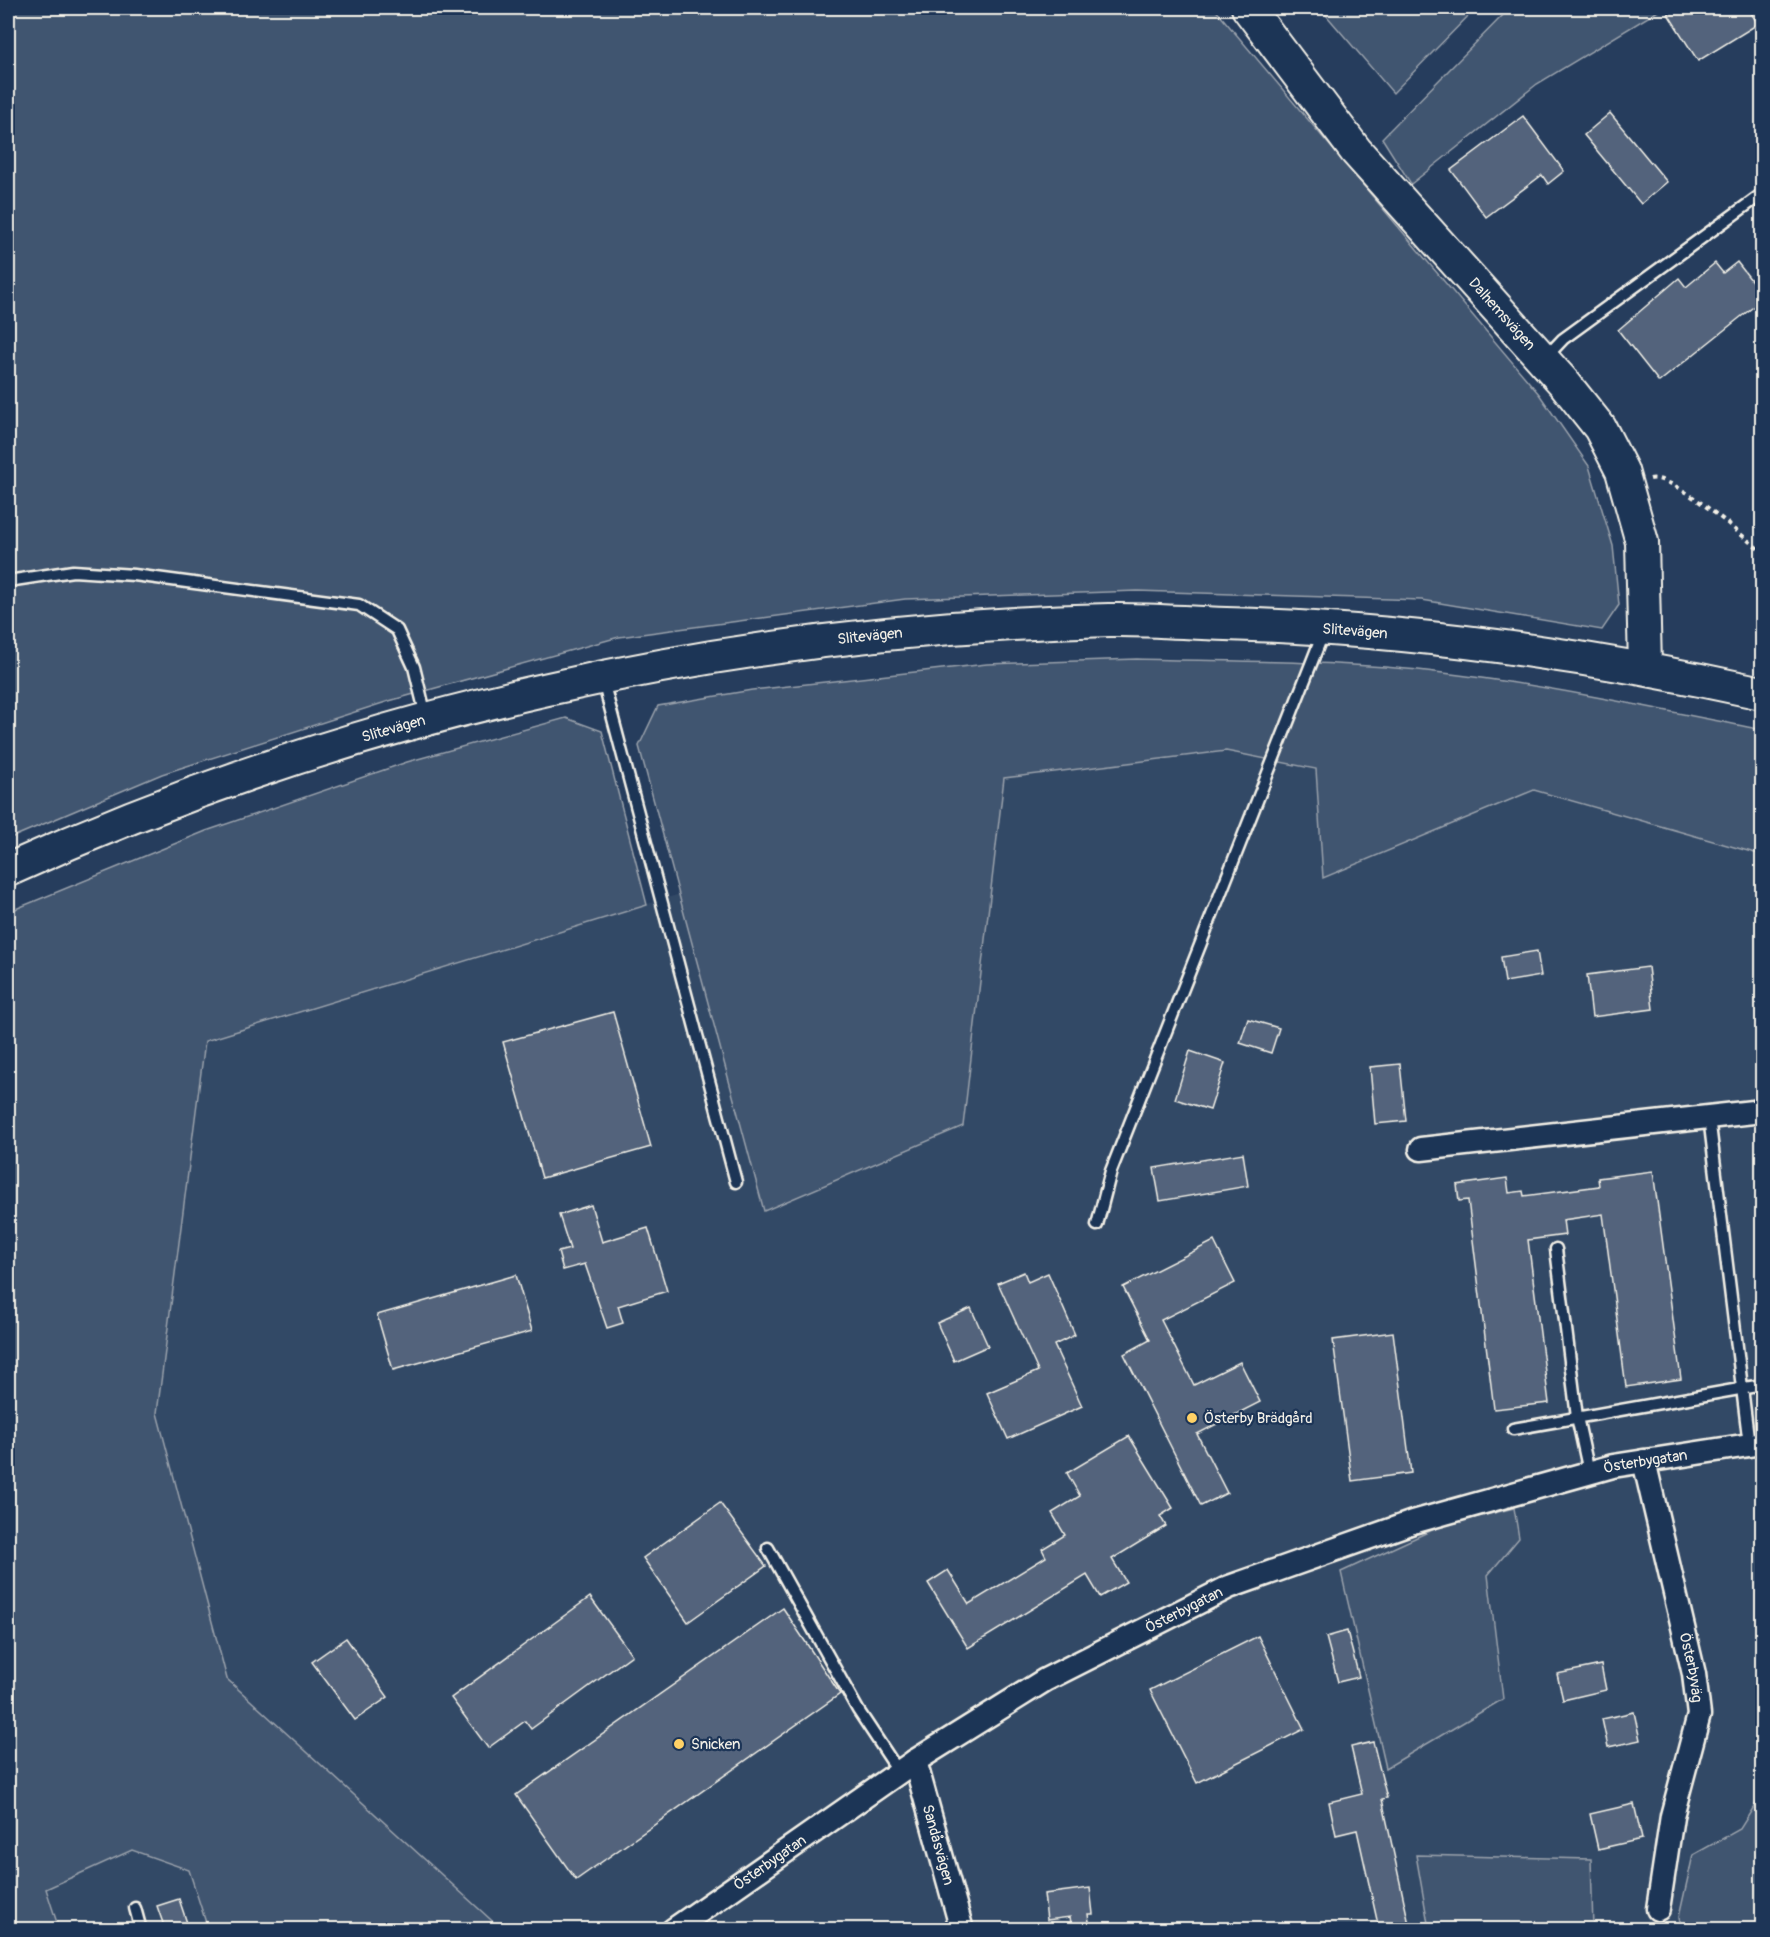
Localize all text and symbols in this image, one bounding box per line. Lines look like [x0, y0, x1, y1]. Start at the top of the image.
street label: Dalhemsvägen [1464, 274, 1539, 354]
street label: Slitevägen [1322, 620, 1389, 644]
street label: Slitevägen [836, 623, 903, 649]
street label: Slitevägen [359, 711, 428, 747]
place label: Österby Brädgård [1204, 1409, 1313, 1428]
marker: Österby Brädgård [1185, 1411, 1199, 1425]
street label: Österbygatan [1601, 1446, 1689, 1478]
street label: Österbygatan [1142, 1583, 1226, 1638]
street label: Österbyväg [1675, 1631, 1706, 1704]
place label: Snicken [691, 1735, 740, 1754]
marker: Snicken [672, 1737, 686, 1751]
street label: Sandåsvägen [918, 1803, 958, 1887]
street label: Österbygatan [730, 1831, 810, 1895]

